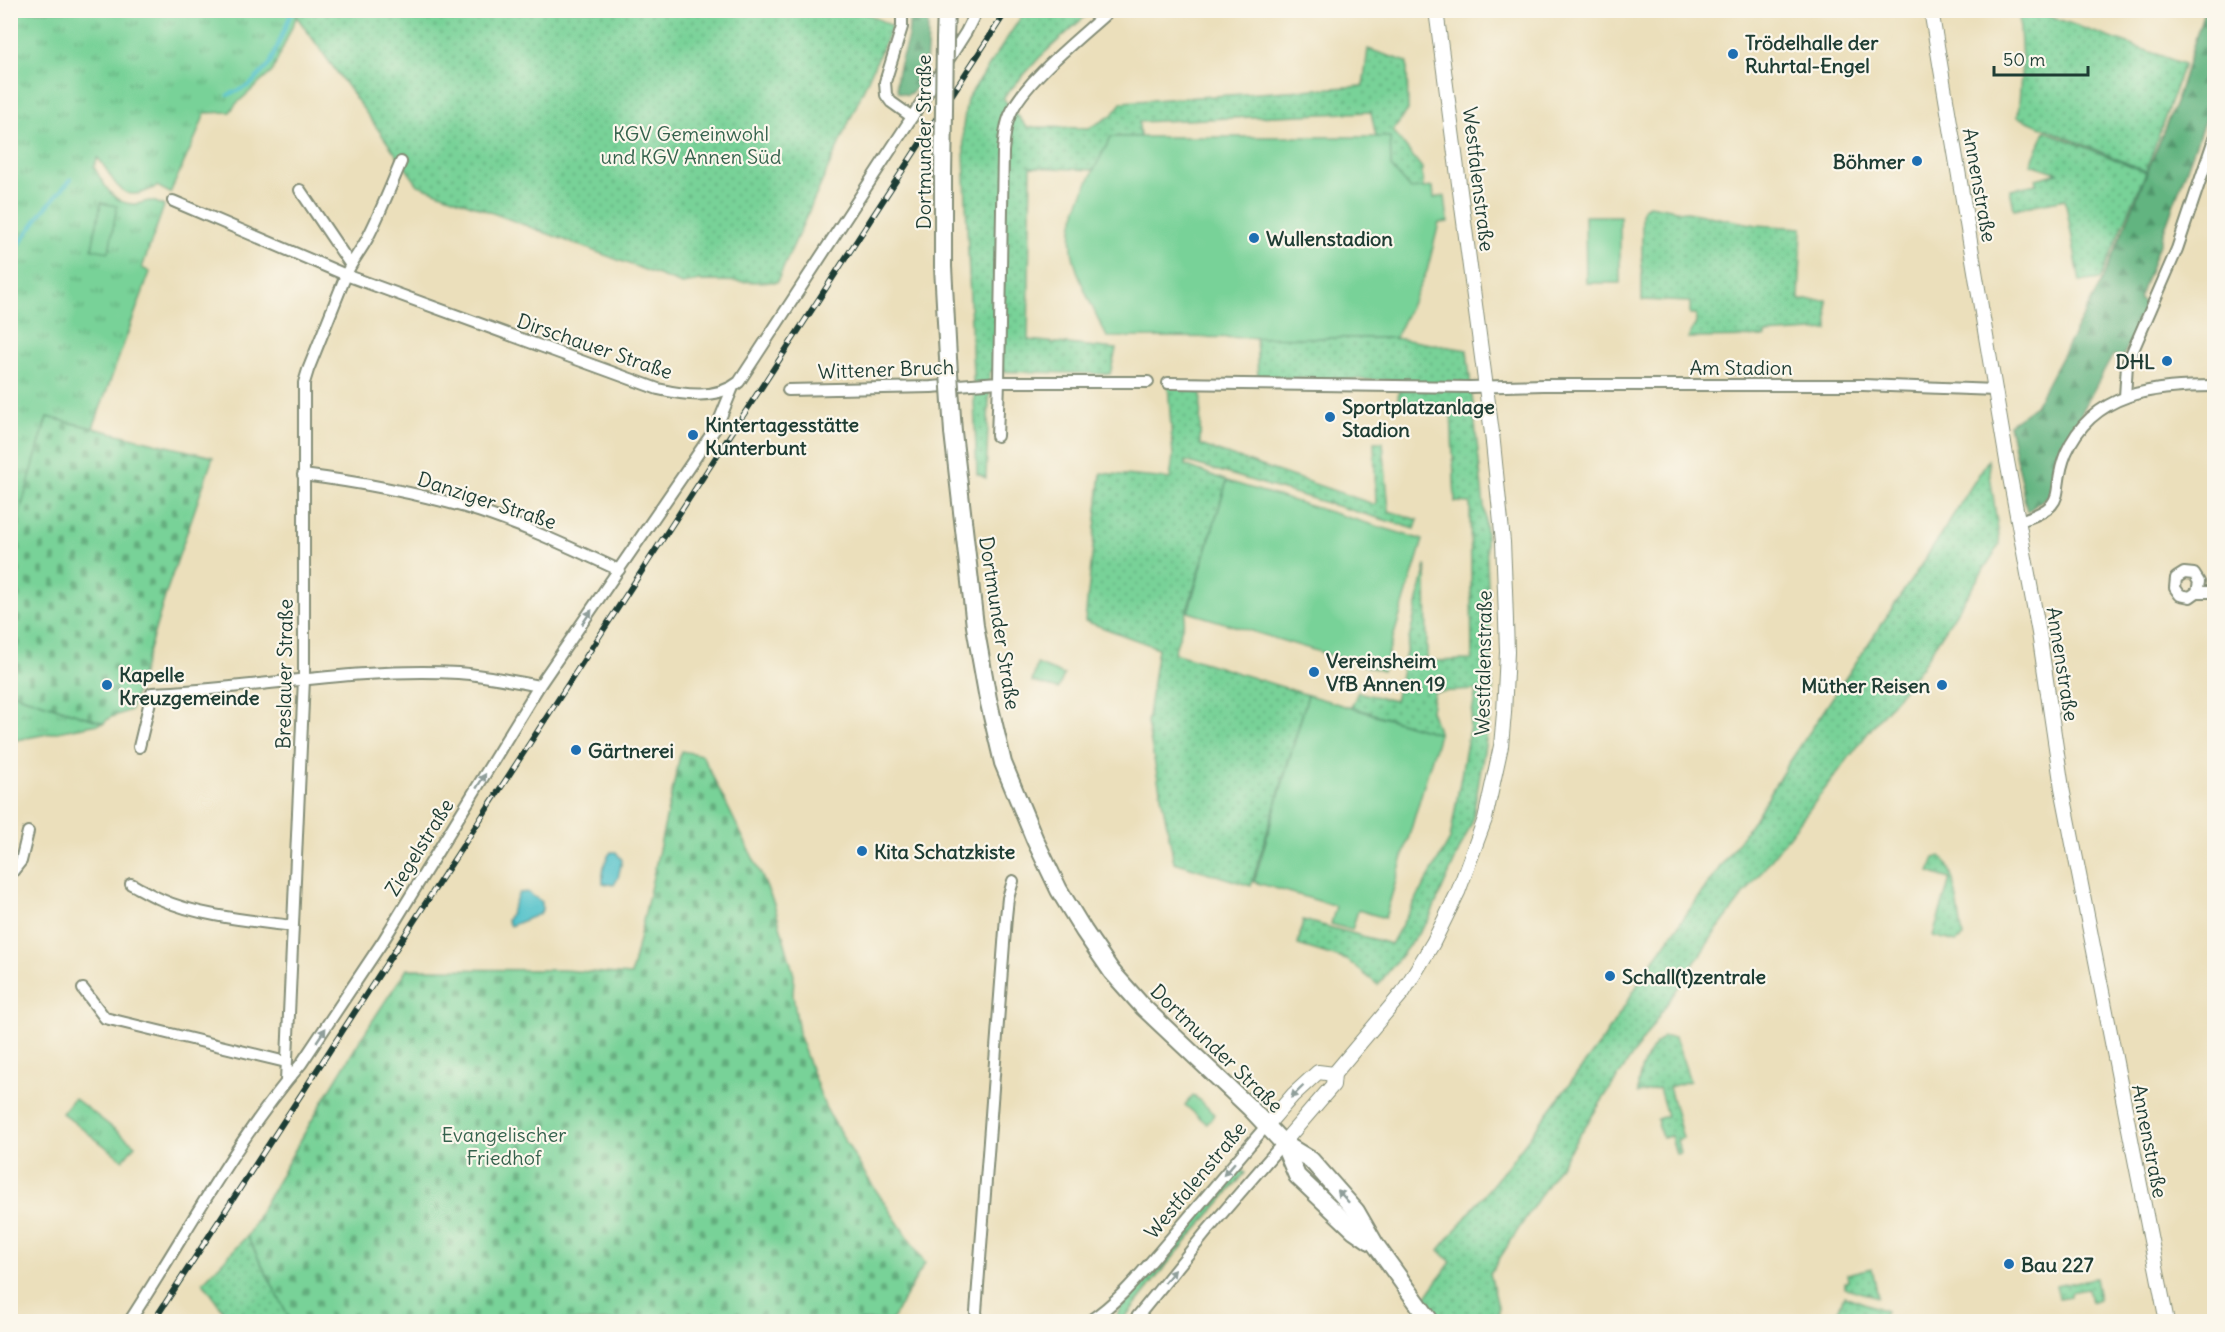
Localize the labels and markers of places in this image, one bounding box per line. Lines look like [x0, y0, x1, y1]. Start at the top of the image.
place label: Trödelhalle der Ruhrtal-Engel [1745, 30, 1879, 78]
marker: Trödelhalle der Ruhrtal-Engel [1726, 47, 1740, 61]
place label: Böhmer [1833, 149, 1906, 174]
marker: Böhmer [1910, 154, 1924, 168]
place label: Wullenstadion [1266, 226, 1393, 251]
marker: Wullenstadion [1247, 231, 1261, 245]
place label: DHL [2116, 349, 2155, 374]
marker: DHL [2160, 354, 2174, 368]
place label: Sportplatzanlage Stadion [1342, 394, 1495, 442]
marker: Sportplatzanlage Stadion [1323, 410, 1337, 424]
place label: Kintertagesstätte Kunterbunt [705, 412, 859, 460]
marker: Kintertagesstätte Kunterbunt [686, 428, 700, 442]
place label: Vereinsheim VfB Annen 19 [1326, 648, 1445, 696]
place label: Kapelle Kreuzgemeinde [119, 662, 260, 710]
marker: Vereinsheim VfB Annen 19 [1307, 665, 1321, 679]
place label: Müther Reisen [1801, 673, 1930, 698]
marker: Kapelle Kreuzgemeinde [100, 678, 114, 692]
marker: Müther Reisen [1935, 678, 1949, 692]
place label: Gärtnerei [588, 738, 674, 763]
marker: Gärtnerei [569, 743, 583, 757]
place label: Kita Schatzkiste [874, 839, 1016, 864]
marker: Kita Schatzkiste [855, 844, 869, 858]
place label: Schall(t)zentrale [1622, 964, 1766, 989]
marker: Schall(t)zentrale [1603, 969, 1617, 983]
place label: Bau 227 [2021, 1252, 2094, 1277]
marker: Bau 227 [2002, 1257, 2016, 1271]

